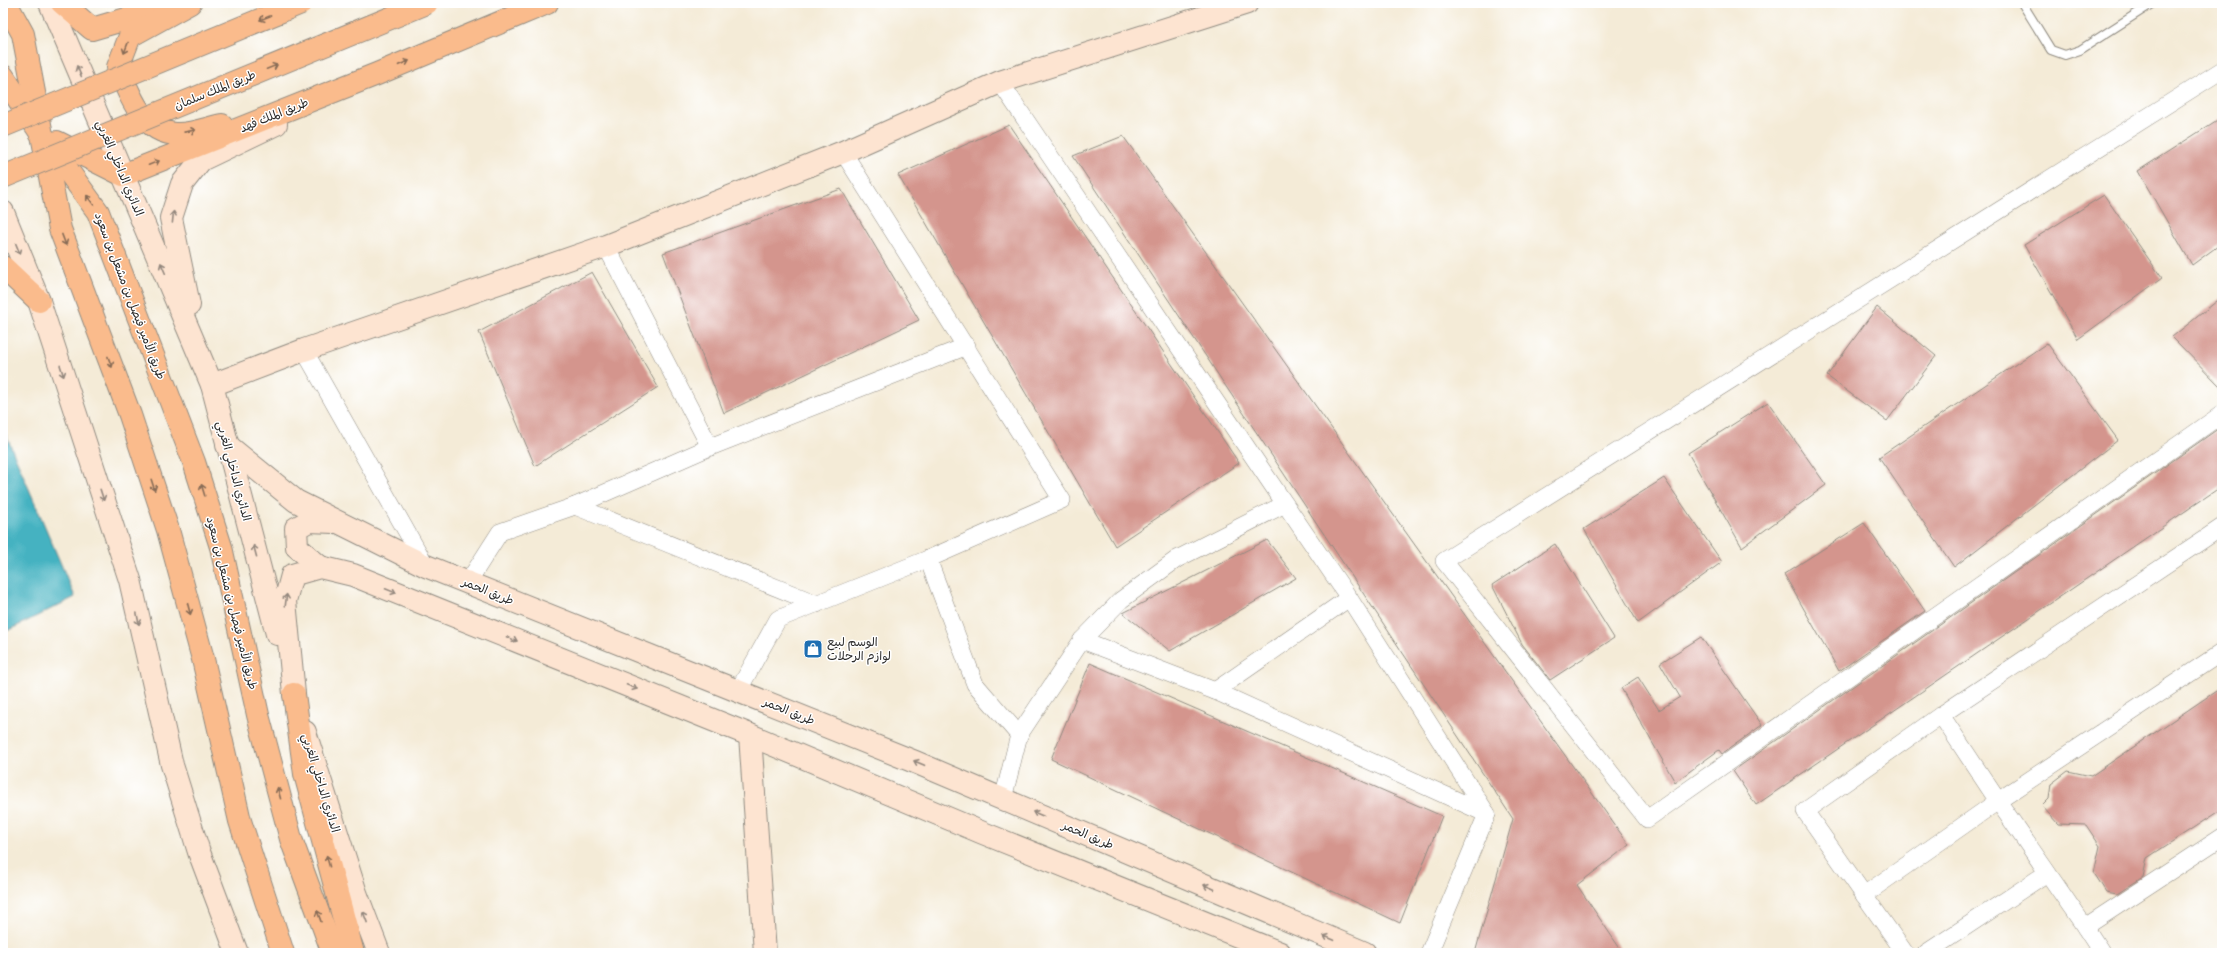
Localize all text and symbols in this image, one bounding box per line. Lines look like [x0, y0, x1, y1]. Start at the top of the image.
one-way arrow [260, 15, 272, 22]
one-way arrow [121, 41, 129, 53]
one-way arrow [398, 58, 410, 66]
one-way arrow [266, 62, 278, 70]
one-way arrow [75, 66, 83, 78]
street label: طريق الملك سلمان [172, 66, 258, 113]
street label: طريق الملك فهد [237, 94, 310, 135]
street label: الدائري الداخلي الغربي [90, 118, 147, 220]
one-way arrow [184, 127, 197, 135]
one-way arrow [147, 159, 159, 167]
one-way arrow [86, 195, 94, 206]
street label: طريق الأمير فيصل بن مشعل بن سعود [91, 210, 169, 382]
one-way arrow [169, 211, 177, 224]
one-way arrow [61, 234, 69, 246]
one-way arrow [14, 242, 22, 254]
one-way arrow [158, 263, 166, 275]
one-way arrow [107, 356, 114, 369]
one-way arrow [58, 364, 66, 376]
street label: الدائري الداخلي الغربي [210, 419, 255, 524]
one-way arrow [150, 478, 157, 491]
one-way arrow [199, 484, 206, 497]
one-way arrow [98, 488, 106, 500]
street label: طريق الأمير فيصل بن مشعل بن سعود [203, 515, 261, 691]
one-way arrow [251, 544, 259, 557]
street label: طريق الحمر [459, 573, 516, 608]
one-way arrow [384, 587, 396, 595]
one-way arrow [282, 594, 290, 607]
one-way arrow [186, 603, 194, 616]
one-way arrow [135, 612, 143, 625]
place label: الوسم لبيع لوازم الرحلات [827, 634, 891, 665]
one-way arrow [505, 636, 517, 643]
shop icon: الوسم لبيع لوازم الرحلات [802, 638, 824, 660]
one-way arrow [626, 684, 638, 692]
street label: طريق الحمر [760, 693, 817, 728]
street label: الدائري الداخلي الغربي [295, 731, 344, 835]
one-way arrow [913, 759, 925, 767]
one-way arrow [275, 787, 282, 800]
one-way arrow [1033, 810, 1045, 817]
street label: طريق الحمر [1059, 817, 1116, 852]
one-way arrow [324, 855, 332, 868]
one-way arrow [1204, 883, 1216, 890]
one-way arrow [315, 911, 323, 923]
one-way arrow [360, 911, 368, 923]
one-way arrow [1323, 933, 1335, 941]

